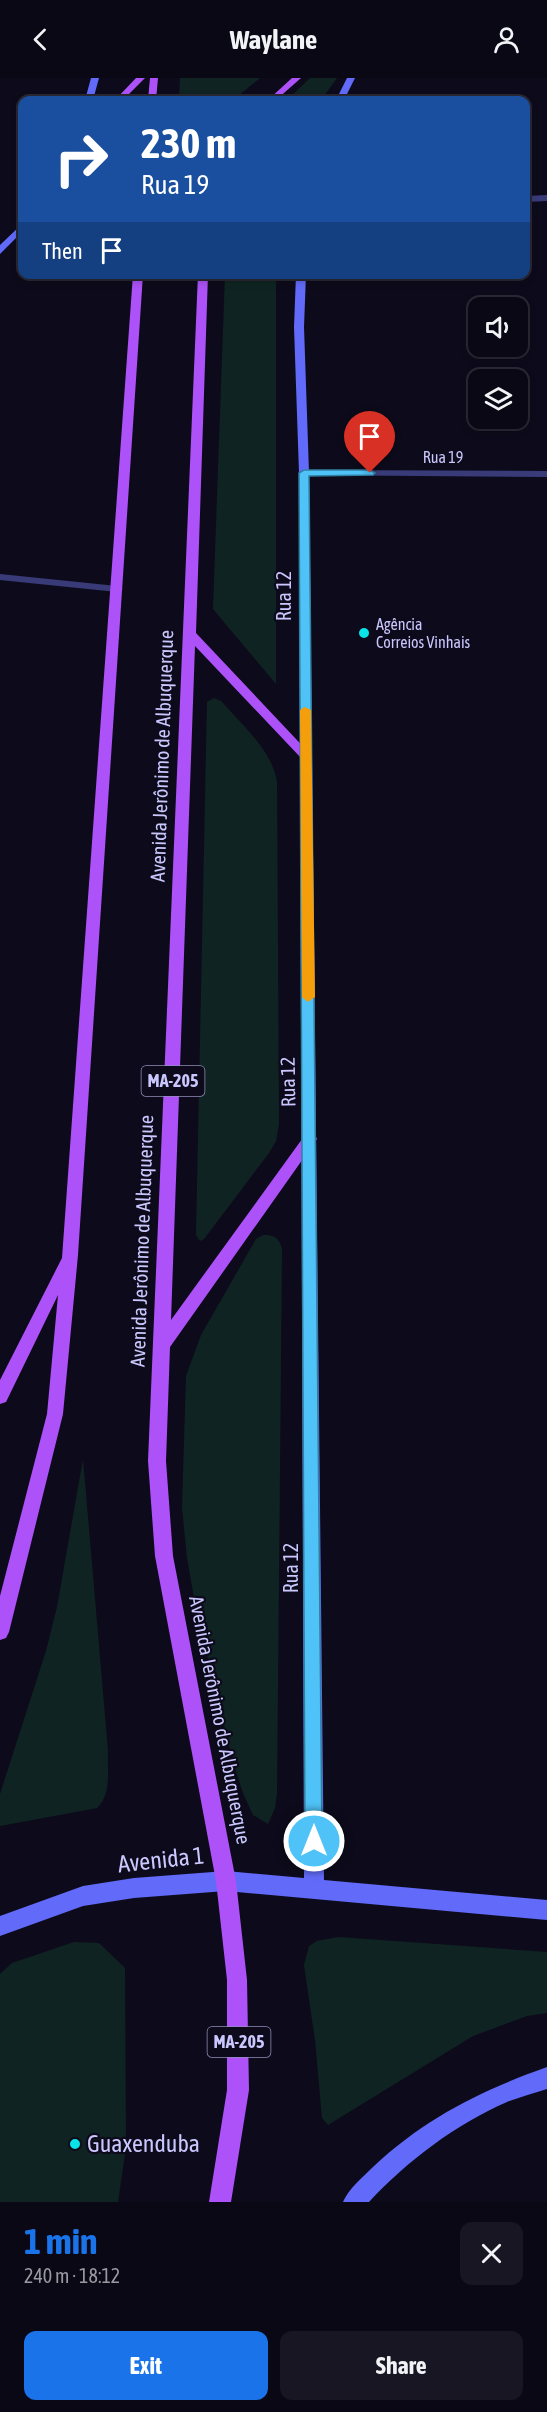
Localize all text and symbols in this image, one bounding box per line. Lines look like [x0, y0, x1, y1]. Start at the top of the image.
icon: back [24, 23, 57, 56]
icon: person [490, 23, 523, 56]
text: Waylane [230, 24, 317, 55]
text: 230 m [141, 119, 236, 167]
icon: right [42, 120, 120, 198]
text: Rua 19 [141, 169, 209, 200]
icon: arrive [95, 234, 128, 267]
text: Then [42, 238, 83, 264]
map controls [468, 297, 528, 429]
button: sound [468, 297, 528, 357]
button: layers [468, 369, 528, 429]
pin [344, 411, 395, 473]
icon: arrive [353, 420, 386, 453]
street label: Rua 19 [423, 448, 463, 466]
street label: Rua 12 [272, 571, 295, 621]
place label: Agência Correios Vinhais [376, 615, 471, 651]
marker: Agência Correios Vinhais [357, 626, 371, 640]
street label: Avenida Jerônimo de Albuquerque [146, 630, 177, 882]
street label: Rua 12 [276, 1057, 299, 1107]
road number: MA-205 [142, 1066, 204, 1096]
street label: Avenida Jerônimo de Albuquerque [126, 1115, 157, 1367]
street label: Rua 12 [279, 1543, 302, 1593]
street label: Avenida Jerônimo de Albuquerque [185, 1594, 256, 1846]
position arrow [282, 1809, 346, 1873]
street label: Avenida 1 [116, 1842, 205, 1877]
road number: MA-205 [208, 2027, 270, 2057]
place label: Guaxenduba [87, 2130, 200, 2157]
marker: Guaxenduba [68, 2137, 82, 2151]
text: 1 min [24, 2220, 98, 2262]
button: close [460, 2222, 523, 2285]
text: 240 m · 18:12 [24, 2264, 120, 2287]
button: Exit [24, 2331, 268, 2400]
button: Share [280, 2331, 523, 2400]

